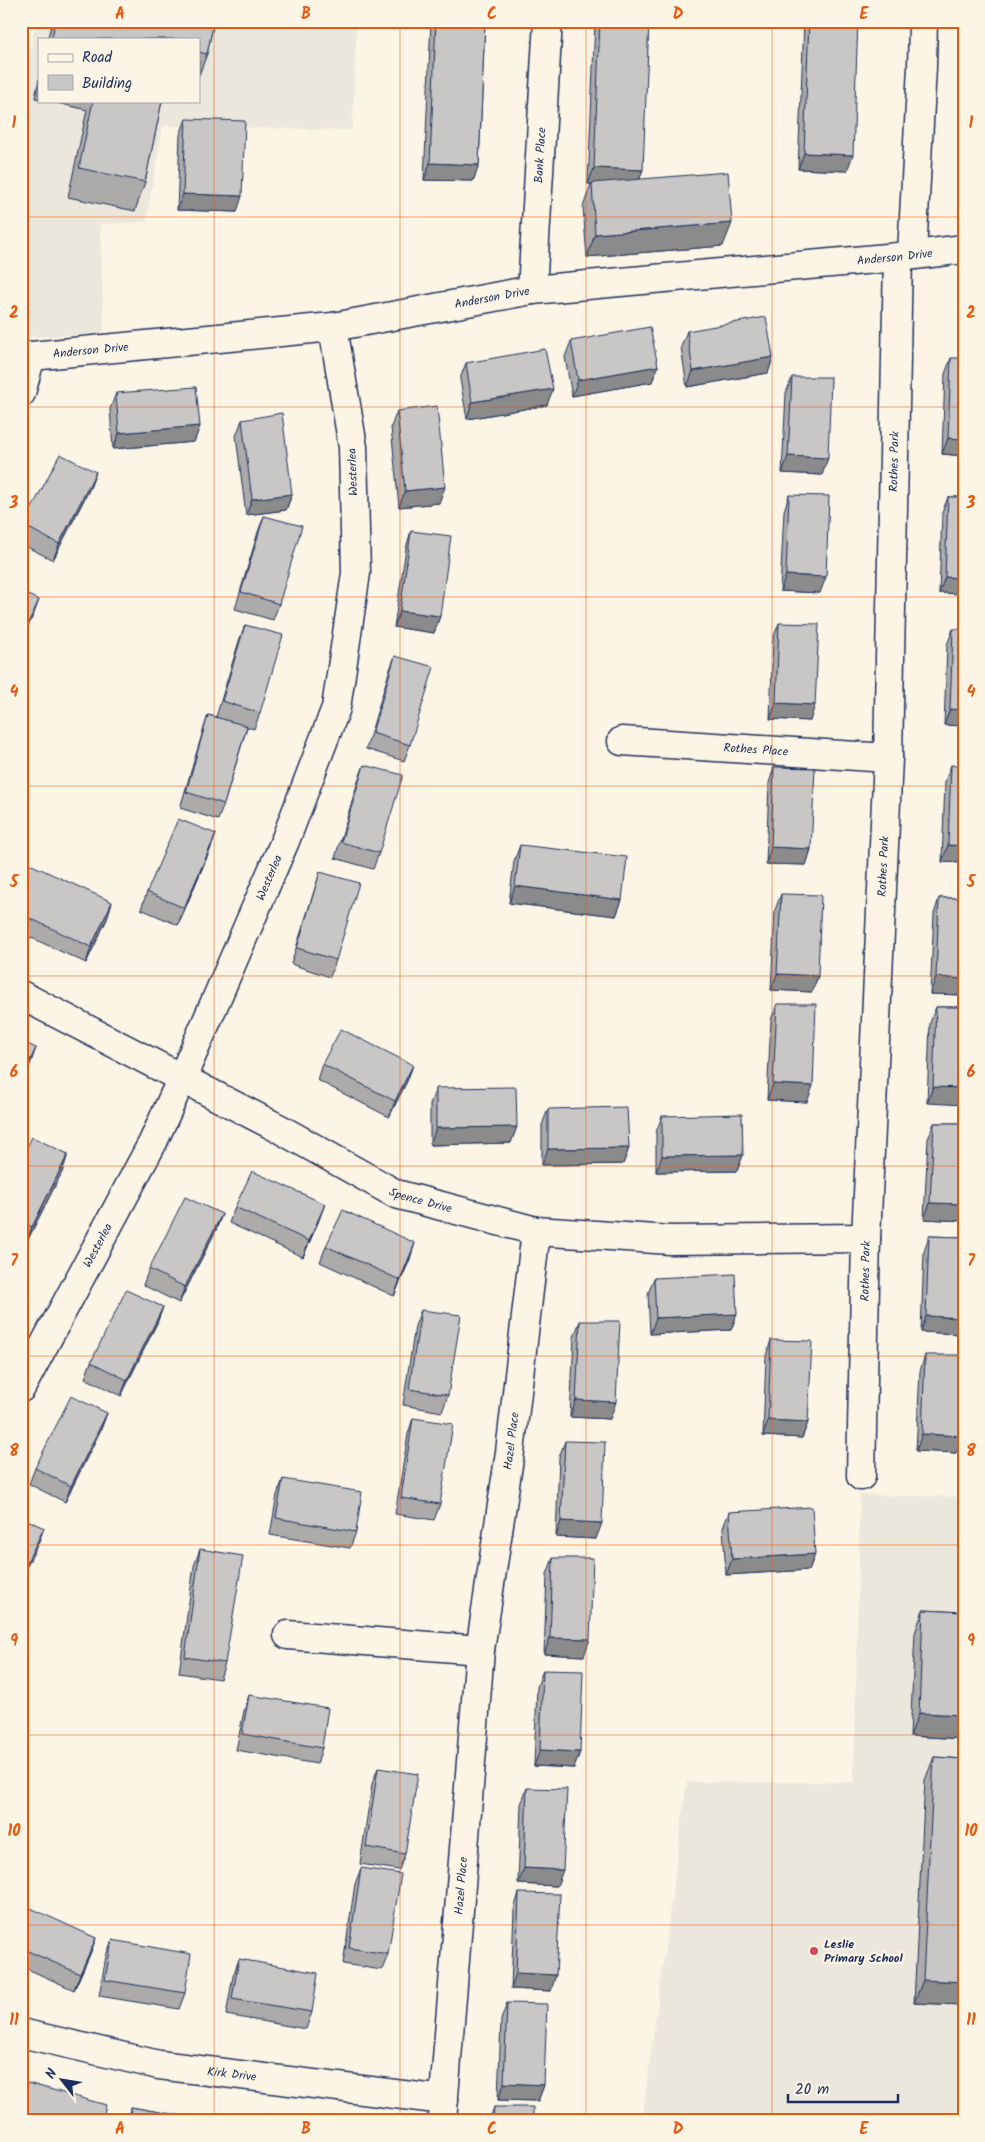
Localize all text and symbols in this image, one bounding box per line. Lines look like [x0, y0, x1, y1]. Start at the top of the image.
text: A [115, 2, 125, 27]
text: B [301, 2, 311, 27]
text: C [487, 2, 497, 27]
text: D [673, 2, 684, 27]
text: E [860, 2, 870, 27]
legend [38, 38, 200, 102]
text: Road [82, 46, 113, 70]
text: Building [82, 72, 132, 96]
text: 1 [12, 111, 17, 136]
text: 1 [969, 111, 974, 136]
street label: Bank Place [529, 126, 551, 184]
street label: Anderson Drive [856, 243, 934, 270]
street label: Anderson Drive [453, 281, 532, 314]
text: 2 [9, 301, 19, 326]
text: 2 [966, 301, 976, 326]
street label: Anderson Drive [52, 337, 130, 363]
street label: Rothes Park [884, 431, 904, 492]
street label: Westerlea [343, 447, 363, 496]
text: 3 [9, 491, 19, 516]
text: 3 [966, 491, 976, 516]
text: 4 [10, 680, 19, 705]
text: 4 [967, 680, 976, 705]
street label: Rothes Place [723, 738, 789, 761]
street label: Rothes Park [872, 835, 894, 897]
street label: Westerlea [251, 851, 288, 903]
text: 5 [9, 870, 20, 895]
text: 5 [966, 870, 977, 895]
text: 6 [10, 1060, 19, 1085]
text: 6 [967, 1060, 976, 1085]
street label: Spence Drive [385, 1182, 455, 1218]
street label: Westerlea [78, 1219, 117, 1271]
street label: Rothes Park [855, 1240, 875, 1302]
text: 7 [10, 1249, 18, 1274]
text: 7 [967, 1249, 975, 1274]
street label: Hazel Place [498, 1410, 524, 1471]
text: 8 [9, 1439, 19, 1464]
text: 8 [966, 1439, 976, 1464]
text: 9 [10, 1629, 18, 1654]
text: 9 [967, 1629, 975, 1654]
text: 10 [7, 1819, 21, 1844]
text: 10 [964, 1819, 978, 1844]
street label: Hazel Place [449, 1855, 473, 1915]
place label: Leslie Primary School [824, 1935, 903, 1968]
marker: Leslie Primary School [808, 1945, 820, 1957]
text: 11 [9, 2008, 19, 2033]
text: 11 [966, 2008, 976, 2033]
north arrow [38, 2054, 88, 2104]
street label: Kirk Drive [206, 2061, 258, 2086]
text: N [40, 2064, 64, 2083]
scale bar [788, 2072, 898, 2104]
text: 20 m [795, 2078, 829, 2102]
text: A [115, 2117, 125, 2142]
text: B [301, 2117, 311, 2142]
text: C [487, 2117, 497, 2142]
text: D [673, 2117, 684, 2142]
text: E [860, 2117, 870, 2142]

